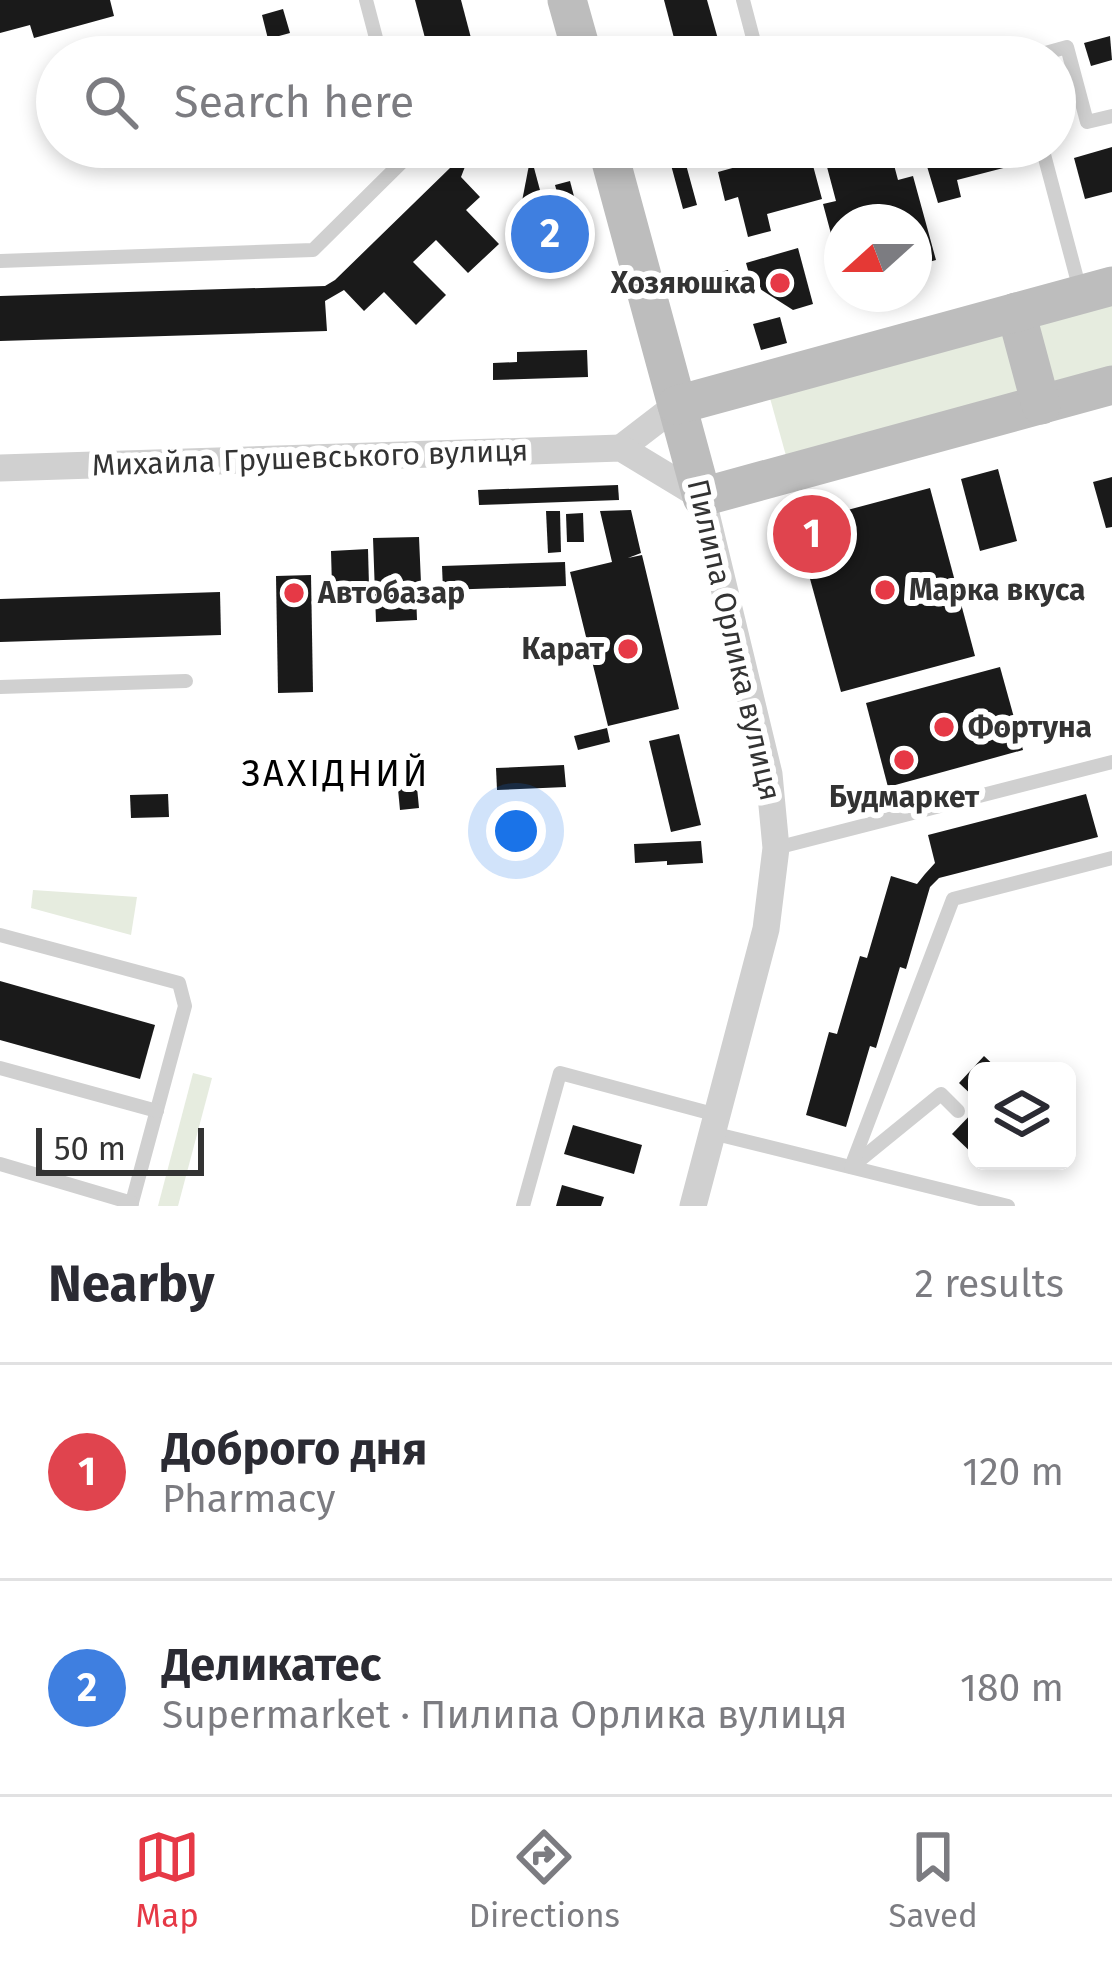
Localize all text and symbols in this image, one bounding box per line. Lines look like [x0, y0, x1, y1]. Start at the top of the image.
search box [36, 36, 1076, 168]
icon: search [78, 69, 144, 135]
text: Search here [174, 75, 414, 129]
pin: 2 [511, 189, 589, 279]
north arrow [824, 204, 932, 312]
place label: Хозяюшка [610, 265, 756, 301]
marker: Хозяюшка [767, 270, 793, 296]
street label: Михайла Грушевського вулиця [91, 432, 529, 484]
street label: Пилипа Орлика вулиця [679, 476, 789, 804]
pin: 1 [773, 489, 851, 579]
place label: Марка вкуса [909, 572, 1085, 608]
place label: Автобазар [317, 575, 465, 611]
marker: Марка вкуса [872, 577, 898, 603]
marker: Автобазар [281, 580, 307, 606]
place label: Карат [522, 631, 605, 667]
marker: Карат [615, 636, 641, 662]
place label: Фортуна [968, 709, 1092, 745]
marker: Фортуна [931, 714, 957, 740]
marker: Будмаркет [891, 747, 917, 773]
district label: ЗАХІДНИЙ [242, 752, 430, 796]
place label: Будмаркет [829, 779, 980, 815]
your location [486, 801, 546, 861]
map controls [968, 1062, 1076, 1170]
button: layers [968, 1062, 1076, 1170]
scale bar [36, 1122, 204, 1175]
text: 50 m [54, 1129, 126, 1169]
text: Nearby [48, 1253, 214, 1315]
text: 2 results [915, 1261, 1064, 1307]
text: Доброго дня [162, 1422, 427, 1476]
text: 1 [78, 1449, 96, 1495]
text: 120 m [962, 1449, 1064, 1495]
text: Pharmacy [162, 1476, 335, 1522]
text: Деликатес [162, 1638, 381, 1692]
text: 2 [77, 1665, 97, 1711]
text: 180 m [960, 1665, 1064, 1711]
text: Supermarket · Пилипа Орлика вулиця [162, 1692, 847, 1738]
tab: Map [134, 1824, 200, 1936]
tab: Directions [469, 1824, 620, 1936]
tab: Saved [888, 1824, 978, 1936]

